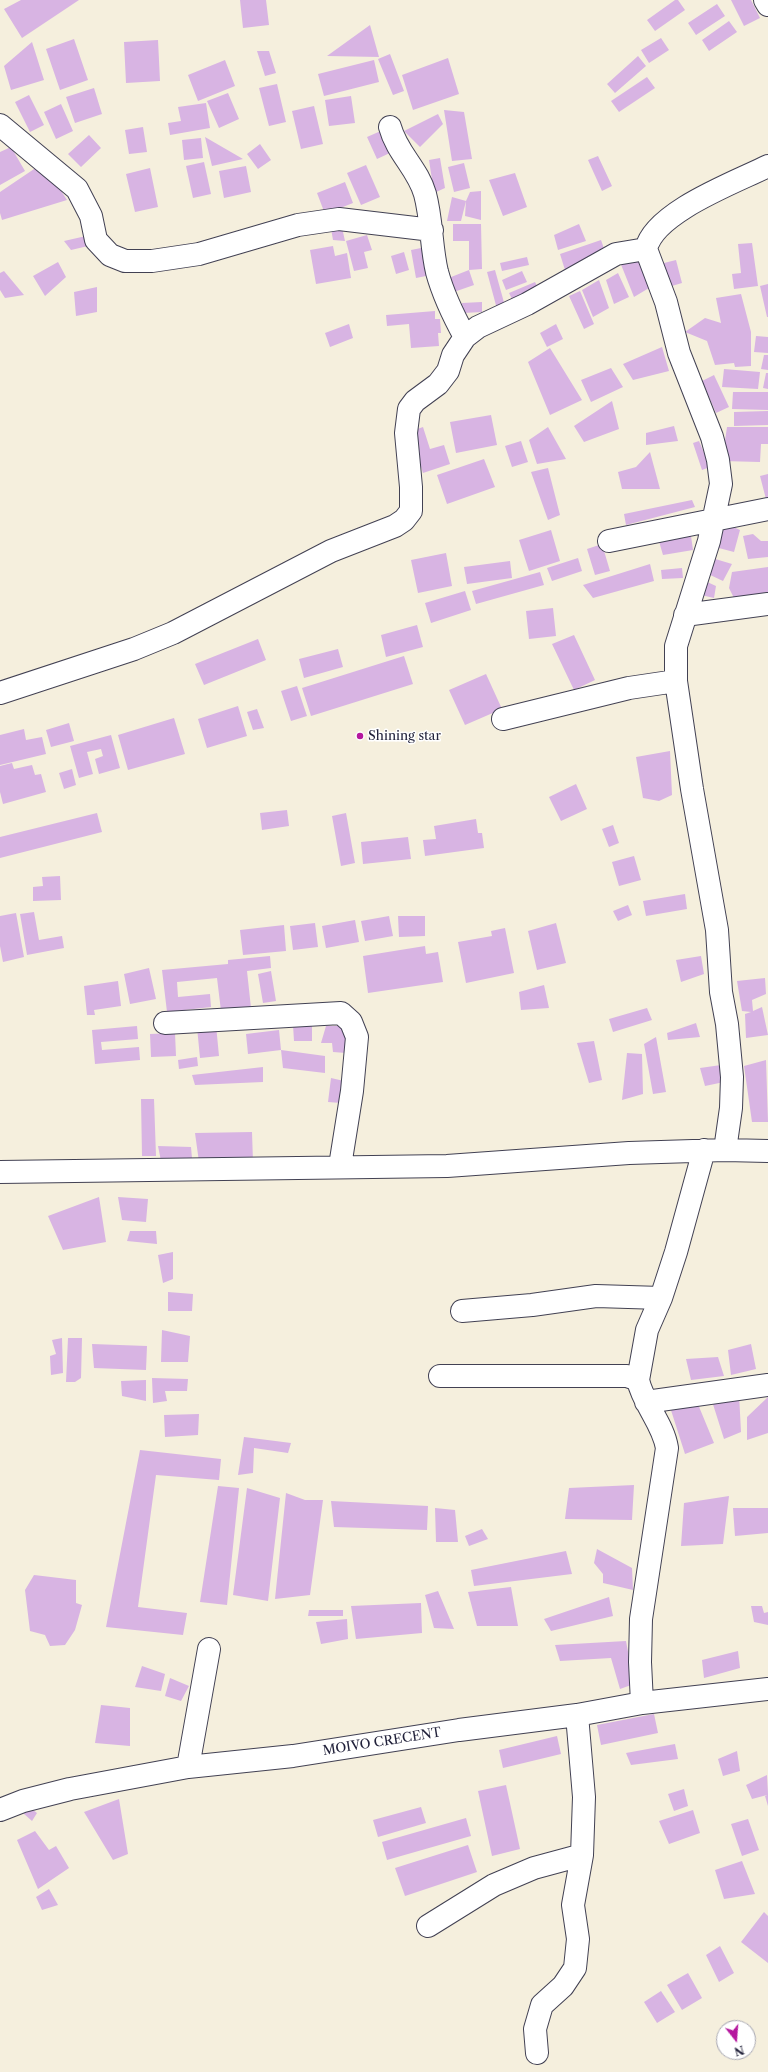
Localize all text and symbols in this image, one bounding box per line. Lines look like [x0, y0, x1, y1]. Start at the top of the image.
place label: Shining star [368, 728, 441, 744]
marker: Shining star [355, 731, 365, 741]
street label: MOIVO CRECENT [322, 1725, 442, 1759]
north arrow [716, 2020, 756, 2060]
text: N [733, 2042, 746, 2059]

